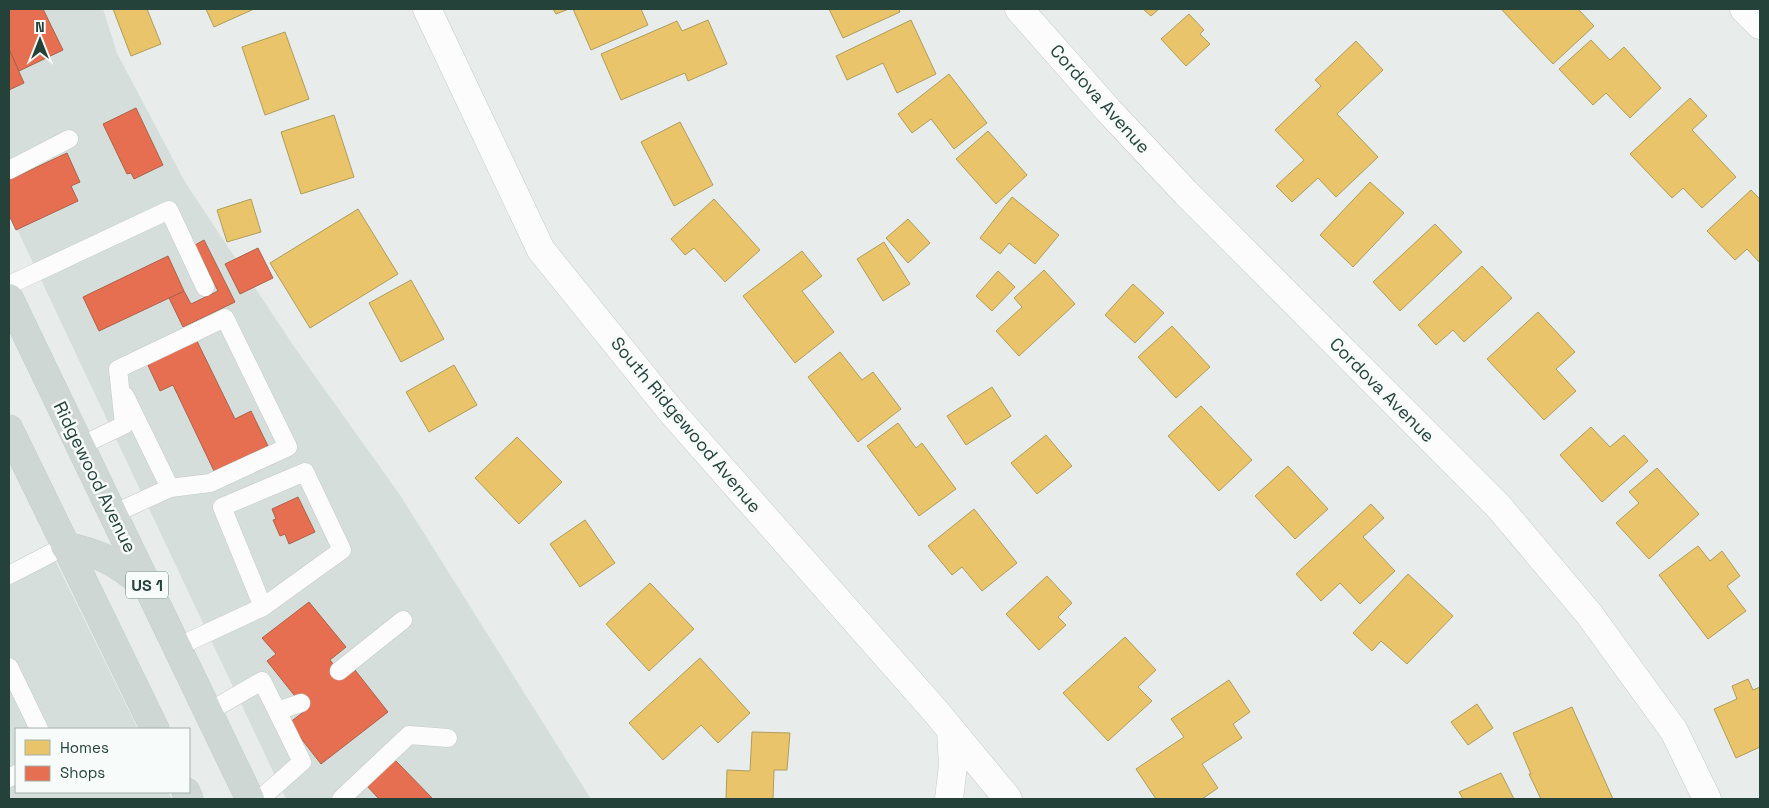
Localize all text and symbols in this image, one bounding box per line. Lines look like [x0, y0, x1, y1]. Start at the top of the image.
north arrow [15, 15, 65, 65]
text: N [35, 18, 45, 36]
street label: Cordova Avenue [1045, 39, 1156, 158]
street label: South Ridgewood Avenue [606, 332, 767, 517]
street label: Cordova Avenue [1325, 332, 1440, 447]
street label: Ridgewood Avenue [49, 397, 142, 556]
road number: US 1 [126, 572, 168, 598]
legend [15, 728, 190, 793]
text: Homes [60, 738, 109, 757]
text: Shops [60, 763, 105, 782]

